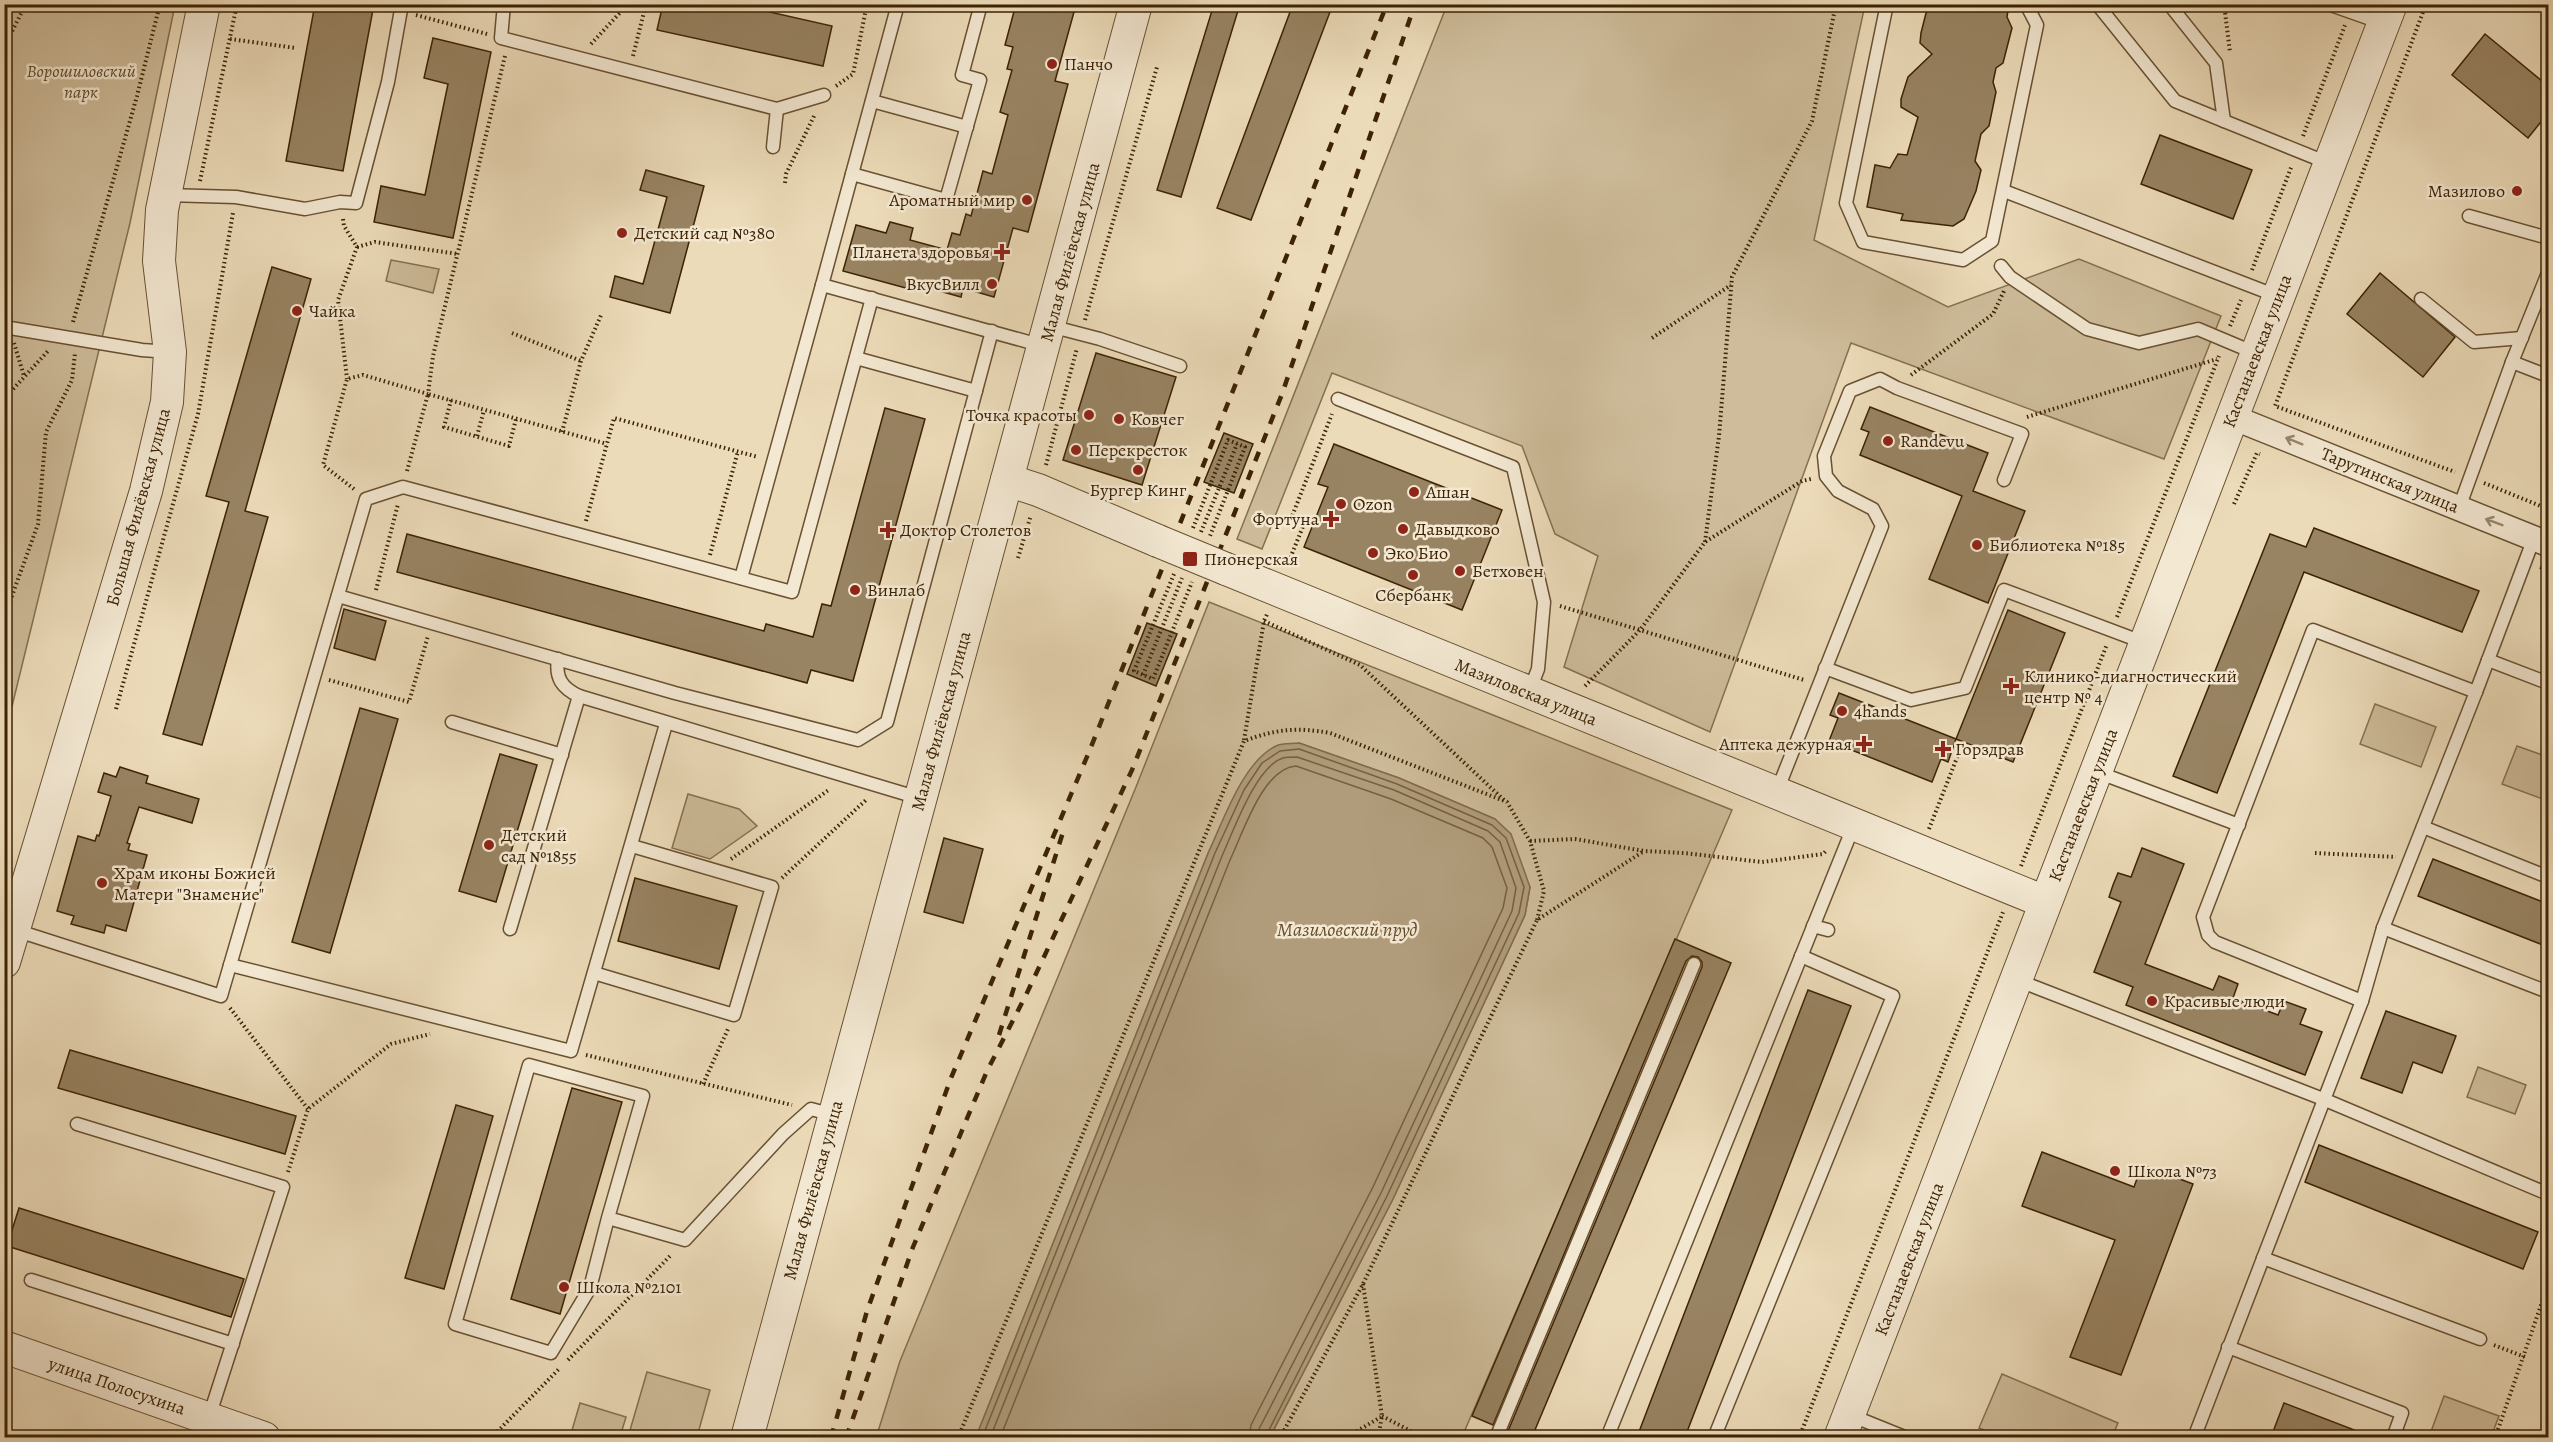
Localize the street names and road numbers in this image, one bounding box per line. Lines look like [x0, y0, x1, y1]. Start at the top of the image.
street label: Малая Филёвская улица [1034, 159, 1106, 344]
street label: Кастанаевская улица [2217, 270, 2298, 431]
street label: Большая Филёвская улица [100, 405, 176, 609]
street label: Тарутинская улица [2317, 441, 2463, 519]
street label: Малая Филёвская улица [905, 628, 977, 813]
street label: Мазиловская улица [1451, 652, 1601, 732]
street label: Кастанаевская улица [2043, 724, 2124, 885]
street label: Малая Филёвская улица [777, 1097, 849, 1282]
street label: Кастанаевская улица [1869, 1178, 1950, 1339]
street label: улица Полосухина [44, 1351, 189, 1421]

